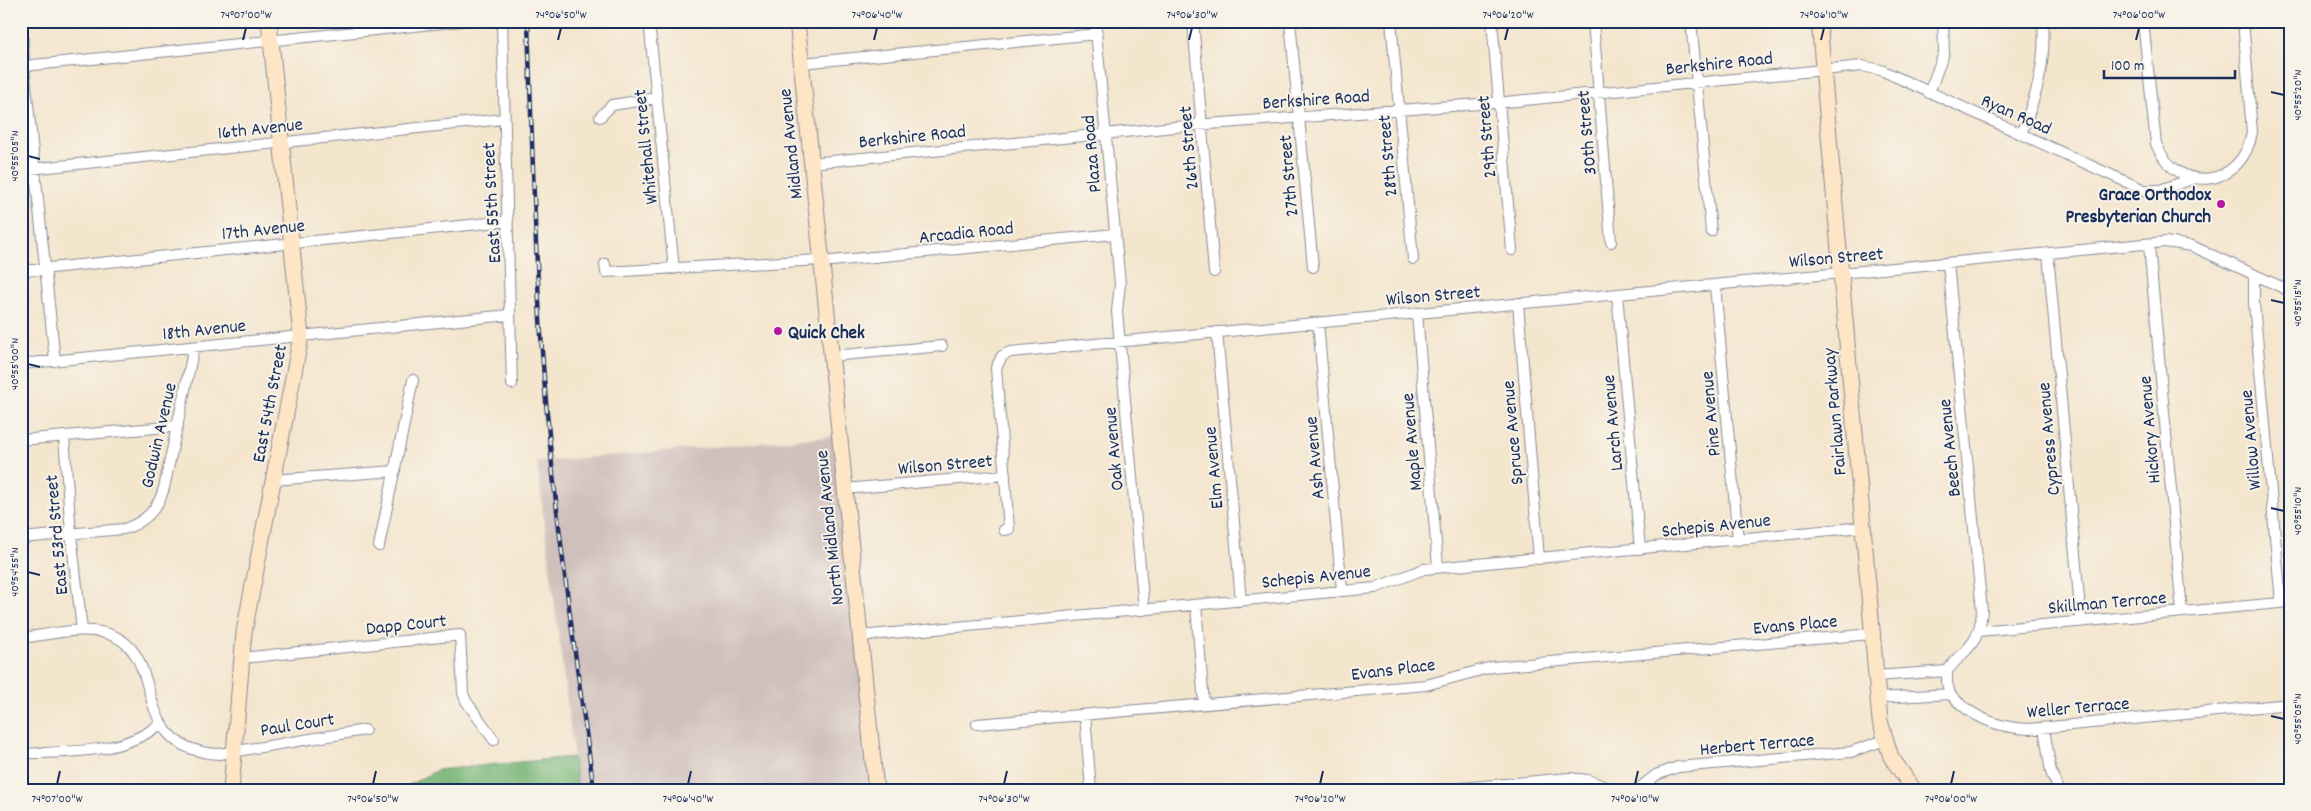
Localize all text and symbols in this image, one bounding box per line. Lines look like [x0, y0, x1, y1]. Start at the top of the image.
text: 74°07'00"W [220, 7, 272, 24]
text: 74°06'50"W [535, 7, 587, 24]
text: 74°06'40"W [852, 7, 903, 24]
text: 74°06'30"W [1166, 7, 1218, 24]
text: 74°06'20"W [1482, 7, 1534, 24]
text: 74°06'10"W [1800, 7, 1848, 24]
text: 74°06'00"W [2113, 7, 2165, 24]
street label: Berkshire Road [1664, 46, 1774, 85]
scale bar [2104, 48, 2235, 80]
text: 100 m [2111, 56, 2144, 78]
text: 40°55'20"N [2290, 70, 2307, 120]
street label: Berkshire Road [1262, 84, 1371, 119]
street label: Midland Avenue [773, 87, 812, 200]
street label: Whitehall Street [628, 88, 667, 206]
street label: 30th Street [1571, 89, 1606, 176]
street label: Ryan Road [1976, 89, 2055, 144]
street label: 29th Street [1471, 94, 1506, 179]
street label: 26th Street [1173, 105, 1208, 191]
street label: 16th Avenue [216, 113, 304, 148]
street label: Plaza Road [1077, 114, 1110, 194]
street label: 28th Street [1372, 114, 1407, 198]
street label: Berkshire Road [857, 119, 967, 158]
text: 40°55'05"N [7, 130, 24, 182]
street label: 27th Street [1273, 134, 1308, 218]
street label: East 55th Street [477, 142, 510, 264]
place label: Grace Orthodox Presbyterian Church [2065, 183, 2212, 232]
marker: Grace Orthodox Presbyterian Church [2215, 198, 2227, 210]
street label: 17th Avenue [220, 214, 306, 249]
street label: Arcadia Road [918, 216, 1015, 253]
street label: Wilson Street [1788, 242, 1885, 277]
text: 40°55'15"N [2290, 279, 2307, 327]
street label: Wilson Street [1385, 280, 1482, 315]
street label: 18th Avenue [161, 314, 247, 349]
place label: Quick Chek [788, 321, 865, 348]
marker: Quick Chek [772, 325, 784, 337]
text: 40°55'00"N [7, 338, 24, 390]
street label: East 54th Street [247, 342, 296, 465]
street label: Fairlawn Parkway [1817, 346, 1856, 477]
street label: Pine Avenue [1695, 370, 1730, 457]
street label: Larch Avenue [1597, 373, 1632, 472]
street label: Hickory Avenue [2133, 375, 2170, 485]
street label: Spruce Avenue [1496, 379, 1532, 486]
street label: Godwin Avenue [135, 380, 186, 491]
street label: Cypress Avenue [2032, 381, 2069, 496]
street label: Willow Avenue [2235, 388, 2270, 491]
street label: Maple Avenue [1396, 392, 1431, 492]
street label: Beech Avenue [1933, 397, 1970, 498]
street label: Oak Avenue [1098, 406, 1133, 492]
street label: Ash Avenue [1299, 415, 1334, 500]
street label: Elm Avenue [1198, 425, 1233, 510]
street label: North Midland Avenue [810, 449, 853, 607]
street label: Wilson Street [897, 449, 994, 484]
street label: East 53rd Street [40, 473, 77, 596]
text: 40°55'10"N [2290, 487, 2307, 535]
street label: Schepis Avenue [1660, 508, 1772, 547]
text: 40°54'55"N [7, 547, 24, 597]
street label: Schepis Avenue [1260, 559, 1372, 598]
street label: Skillman Terrace [2047, 586, 2168, 623]
street label: Dapp Court [365, 609, 448, 644]
street label: Evans Place [1752, 609, 1839, 644]
street label: Evans Place [1350, 653, 1437, 690]
street label: Weller Terrace [2026, 692, 2131, 727]
text: 40°55'05"N [2290, 693, 2307, 745]
street label: Paul Court [259, 707, 337, 746]
street label: Herbert Terrace [1699, 728, 1816, 765]
text: 74°07'00"W [31, 791, 83, 808]
text: 74°06'50"W [347, 791, 399, 808]
text: 74°06'40"W [663, 791, 714, 808]
text: 74°06'30"W [978, 791, 1030, 808]
text: 74°06'20"W [1294, 791, 1346, 808]
text: 74°06'10"W [1611, 791, 1659, 808]
text: 74°06'00"W [1925, 791, 1977, 808]

